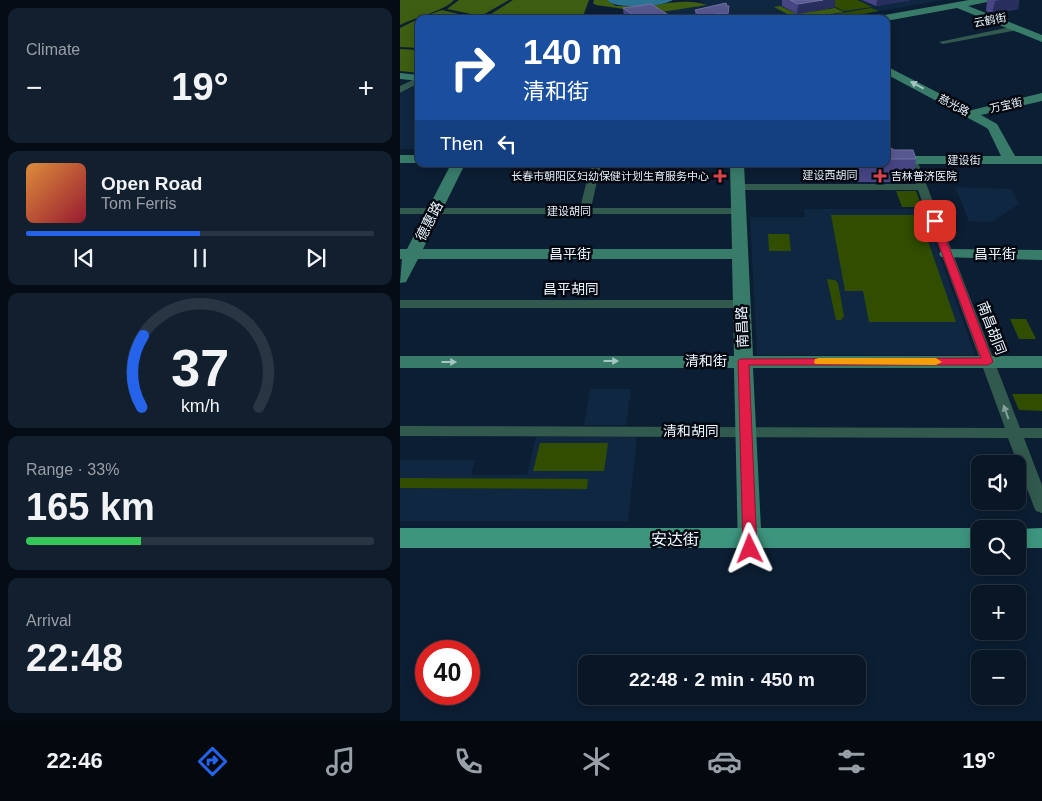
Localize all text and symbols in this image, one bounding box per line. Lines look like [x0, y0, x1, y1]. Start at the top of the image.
street label: 云鹤街 [973, 11, 1007, 29]
text: 140 m [523, 32, 622, 71]
icon: right [440, 35, 505, 100]
text: Climate [26, 41, 80, 58]
text: 19° [171, 66, 229, 108]
text: − [26, 72, 42, 103]
text: + [358, 72, 374, 103]
text: 清和街 [523, 79, 589, 104]
one-way arrow [910, 81, 924, 89]
street label: 慈光路 [937, 92, 971, 118]
street label: 万宝街 [989, 95, 1023, 115]
icon: left [493, 130, 521, 158]
text: Then [440, 133, 483, 154]
street label: 建设街 [948, 154, 981, 166]
marker: 长春市朝阳区妇幼保健计划生育服务中心 [713, 169, 727, 183]
street label: 建设西胡同 [803, 169, 858, 181]
marker: 吉林普济医院 [873, 169, 887, 183]
place label: 长春市朝阳区妇幼保健计划生育服务中心 [511, 170, 709, 182]
place label: 吉林普济医院 [891, 170, 957, 182]
text: Open Road [101, 173, 202, 194]
text: Tom Ferris [101, 195, 177, 212]
street label: 德惠路 [412, 199, 446, 243]
pin [914, 200, 956, 242]
street label: 建设胡同 [547, 205, 591, 217]
icon: arrive [921, 207, 949, 235]
icon: previous [70, 244, 98, 272]
icon: pause [186, 244, 214, 272]
icon: next [302, 244, 330, 272]
street label: 昌平街 [549, 246, 591, 262]
street label: 昌平街 [974, 246, 1016, 262]
street label: 昌平胡同 [543, 281, 599, 297]
street label: 南昌胡同 [974, 299, 1010, 357]
street label: 南昌路 [733, 306, 751, 348]
text: 37 [171, 339, 229, 397]
street label: 清和街 [685, 353, 727, 369]
one-way arrow [603, 357, 619, 365]
one-way arrow [441, 358, 457, 366]
text: km/h [181, 396, 219, 416]
one-way arrow [1002, 405, 1010, 420]
street label: 清和胡同 [663, 423, 719, 439]
map controls [971, 455, 1026, 705]
button: sound [971, 455, 1026, 510]
text: Range · 33% [26, 461, 119, 478]
text: 165 km [26, 486, 155, 528]
button: search [971, 520, 1026, 575]
position arrow [723, 522, 775, 574]
street label: 安达街 [651, 531, 699, 548]
button: + [971, 585, 1026, 640]
text: Arrival [26, 612, 71, 629]
text: 22:48 [26, 637, 123, 679]
speed limit sign: 40 [415, 640, 480, 705]
button: − [971, 650, 1026, 705]
text: 22:48 · 2 min · 450 m [629, 669, 815, 690]
icon: directions [195, 744, 230, 779]
icon: music [323, 744, 358, 779]
icon: phone [451, 744, 486, 779]
icon: climate [579, 744, 614, 779]
icon: car [707, 744, 742, 779]
icon: filters [834, 744, 869, 779]
text: 22:46 [46, 748, 103, 773]
text: 19° [962, 748, 996, 773]

